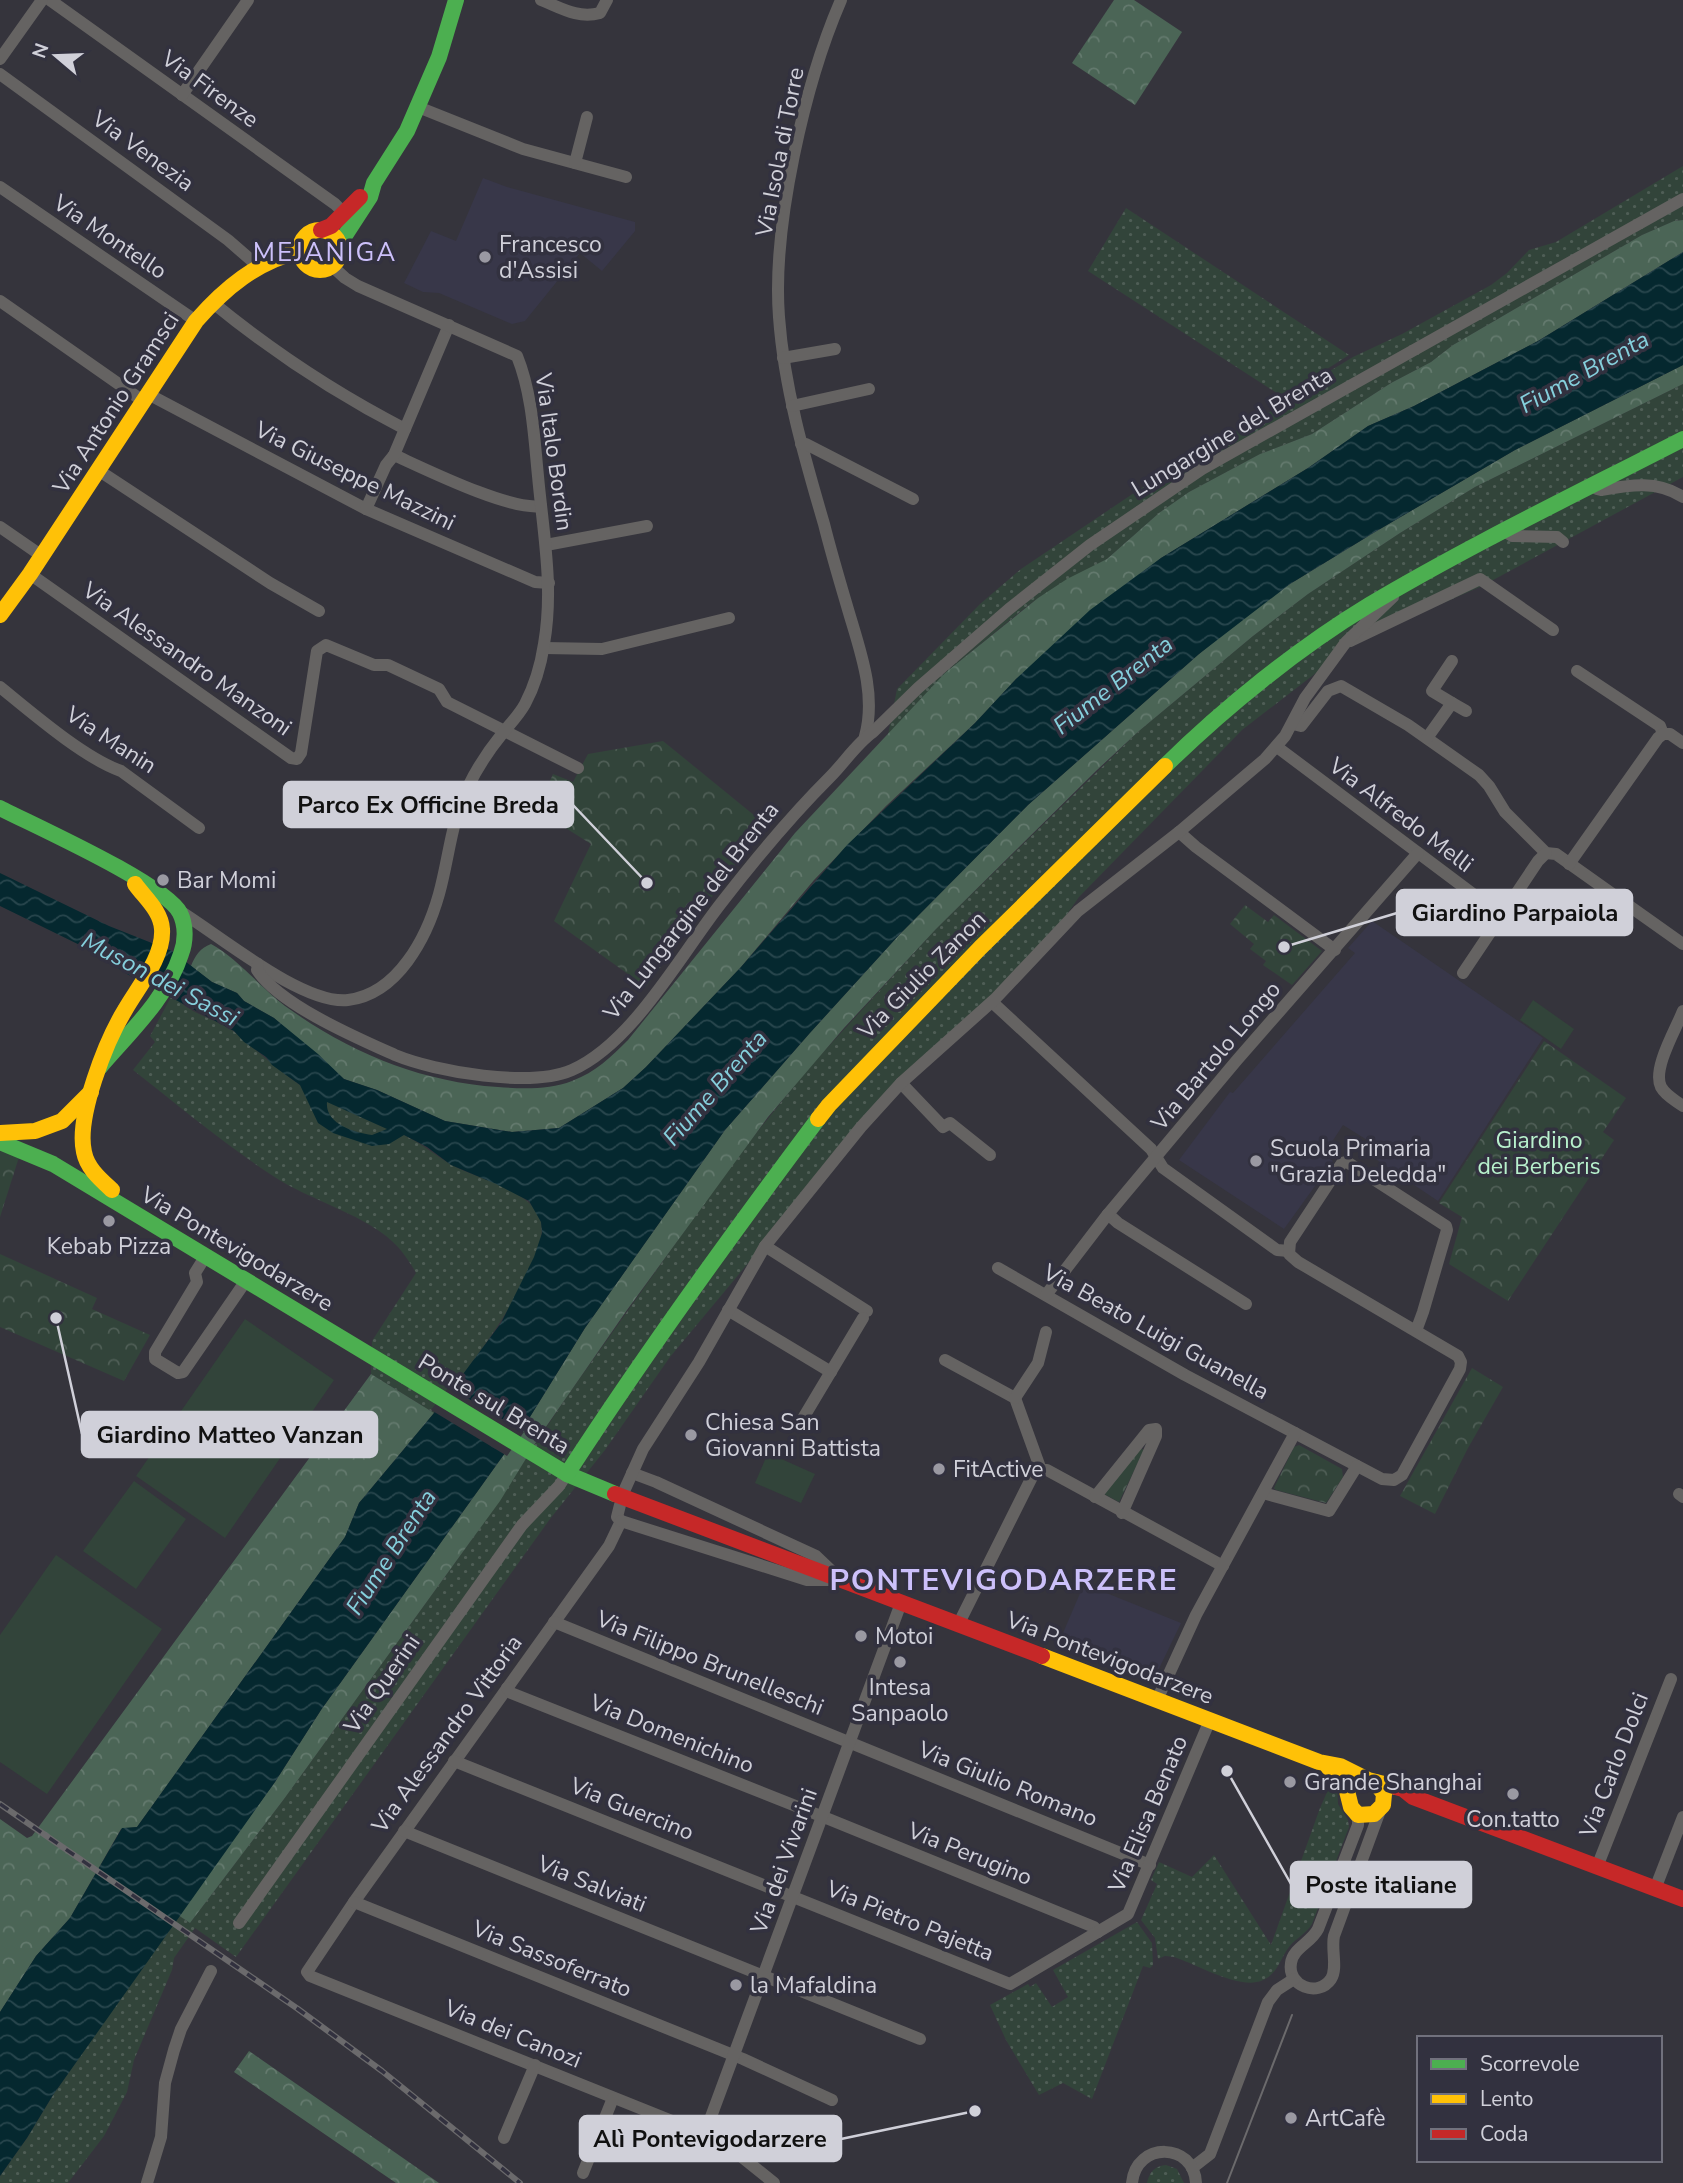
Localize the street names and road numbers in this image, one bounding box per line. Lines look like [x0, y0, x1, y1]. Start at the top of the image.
street label: Via Firenze [154, 43, 265, 135]
street label: Via Isola di Torre [748, 65, 812, 240]
street label: Via Venezia [85, 103, 200, 199]
street label: Via Montello [46, 187, 173, 287]
street label: Via Antonio Gramsci [45, 306, 186, 501]
street label: Lungargine del Brenta [1126, 360, 1338, 504]
street label: Via Italo Bordin [527, 370, 580, 533]
street label: Via Giuseppe Mazzini [249, 414, 460, 538]
street label: Via Alessandro Manzoni [75, 574, 298, 743]
street label: Via Manin [59, 699, 162, 781]
street label: Via Alfredo Melli [1322, 750, 1480, 880]
street label: Via Lungargine del Brenta [595, 796, 786, 1027]
street label: Via Giulio Zanon [850, 904, 993, 1047]
street label: Via Bartolo Longo [1144, 975, 1288, 1138]
street label: Via Pontevigodarzere [134, 1179, 339, 1319]
street label: Via Beato Luigi Guanella [1037, 1256, 1275, 1407]
street label: Ponte sul Brenta [412, 1346, 576, 1462]
street label: Via Filippo Brunelleschi [591, 1603, 828, 1723]
street label: Via Pontevigodarzere [1001, 1604, 1218, 1712]
street label: Via Querini [336, 1628, 427, 1740]
street label: Via Alessandro Vittoria [364, 1629, 529, 1840]
street label: Via Domenichino [584, 1687, 759, 1781]
street label: Via Carlo Dolci [1572, 1688, 1656, 1843]
street label: Via Elisa Benato [1101, 1731, 1195, 1898]
street label: Via Giulio Romano [913, 1734, 1102, 1834]
street label: Via Guercino [565, 1770, 699, 1848]
street label: Via dei Vivarini [743, 1784, 825, 1939]
street label: Via Perugino [902, 1815, 1037, 1893]
street label: Via Salviati [532, 1848, 651, 1920]
street label: Via Pietro Pajetta [821, 1873, 998, 1969]
street label: Via Sassoferrato [467, 1913, 636, 2005]
street label: Via dei Canozi [439, 1992, 586, 2076]

